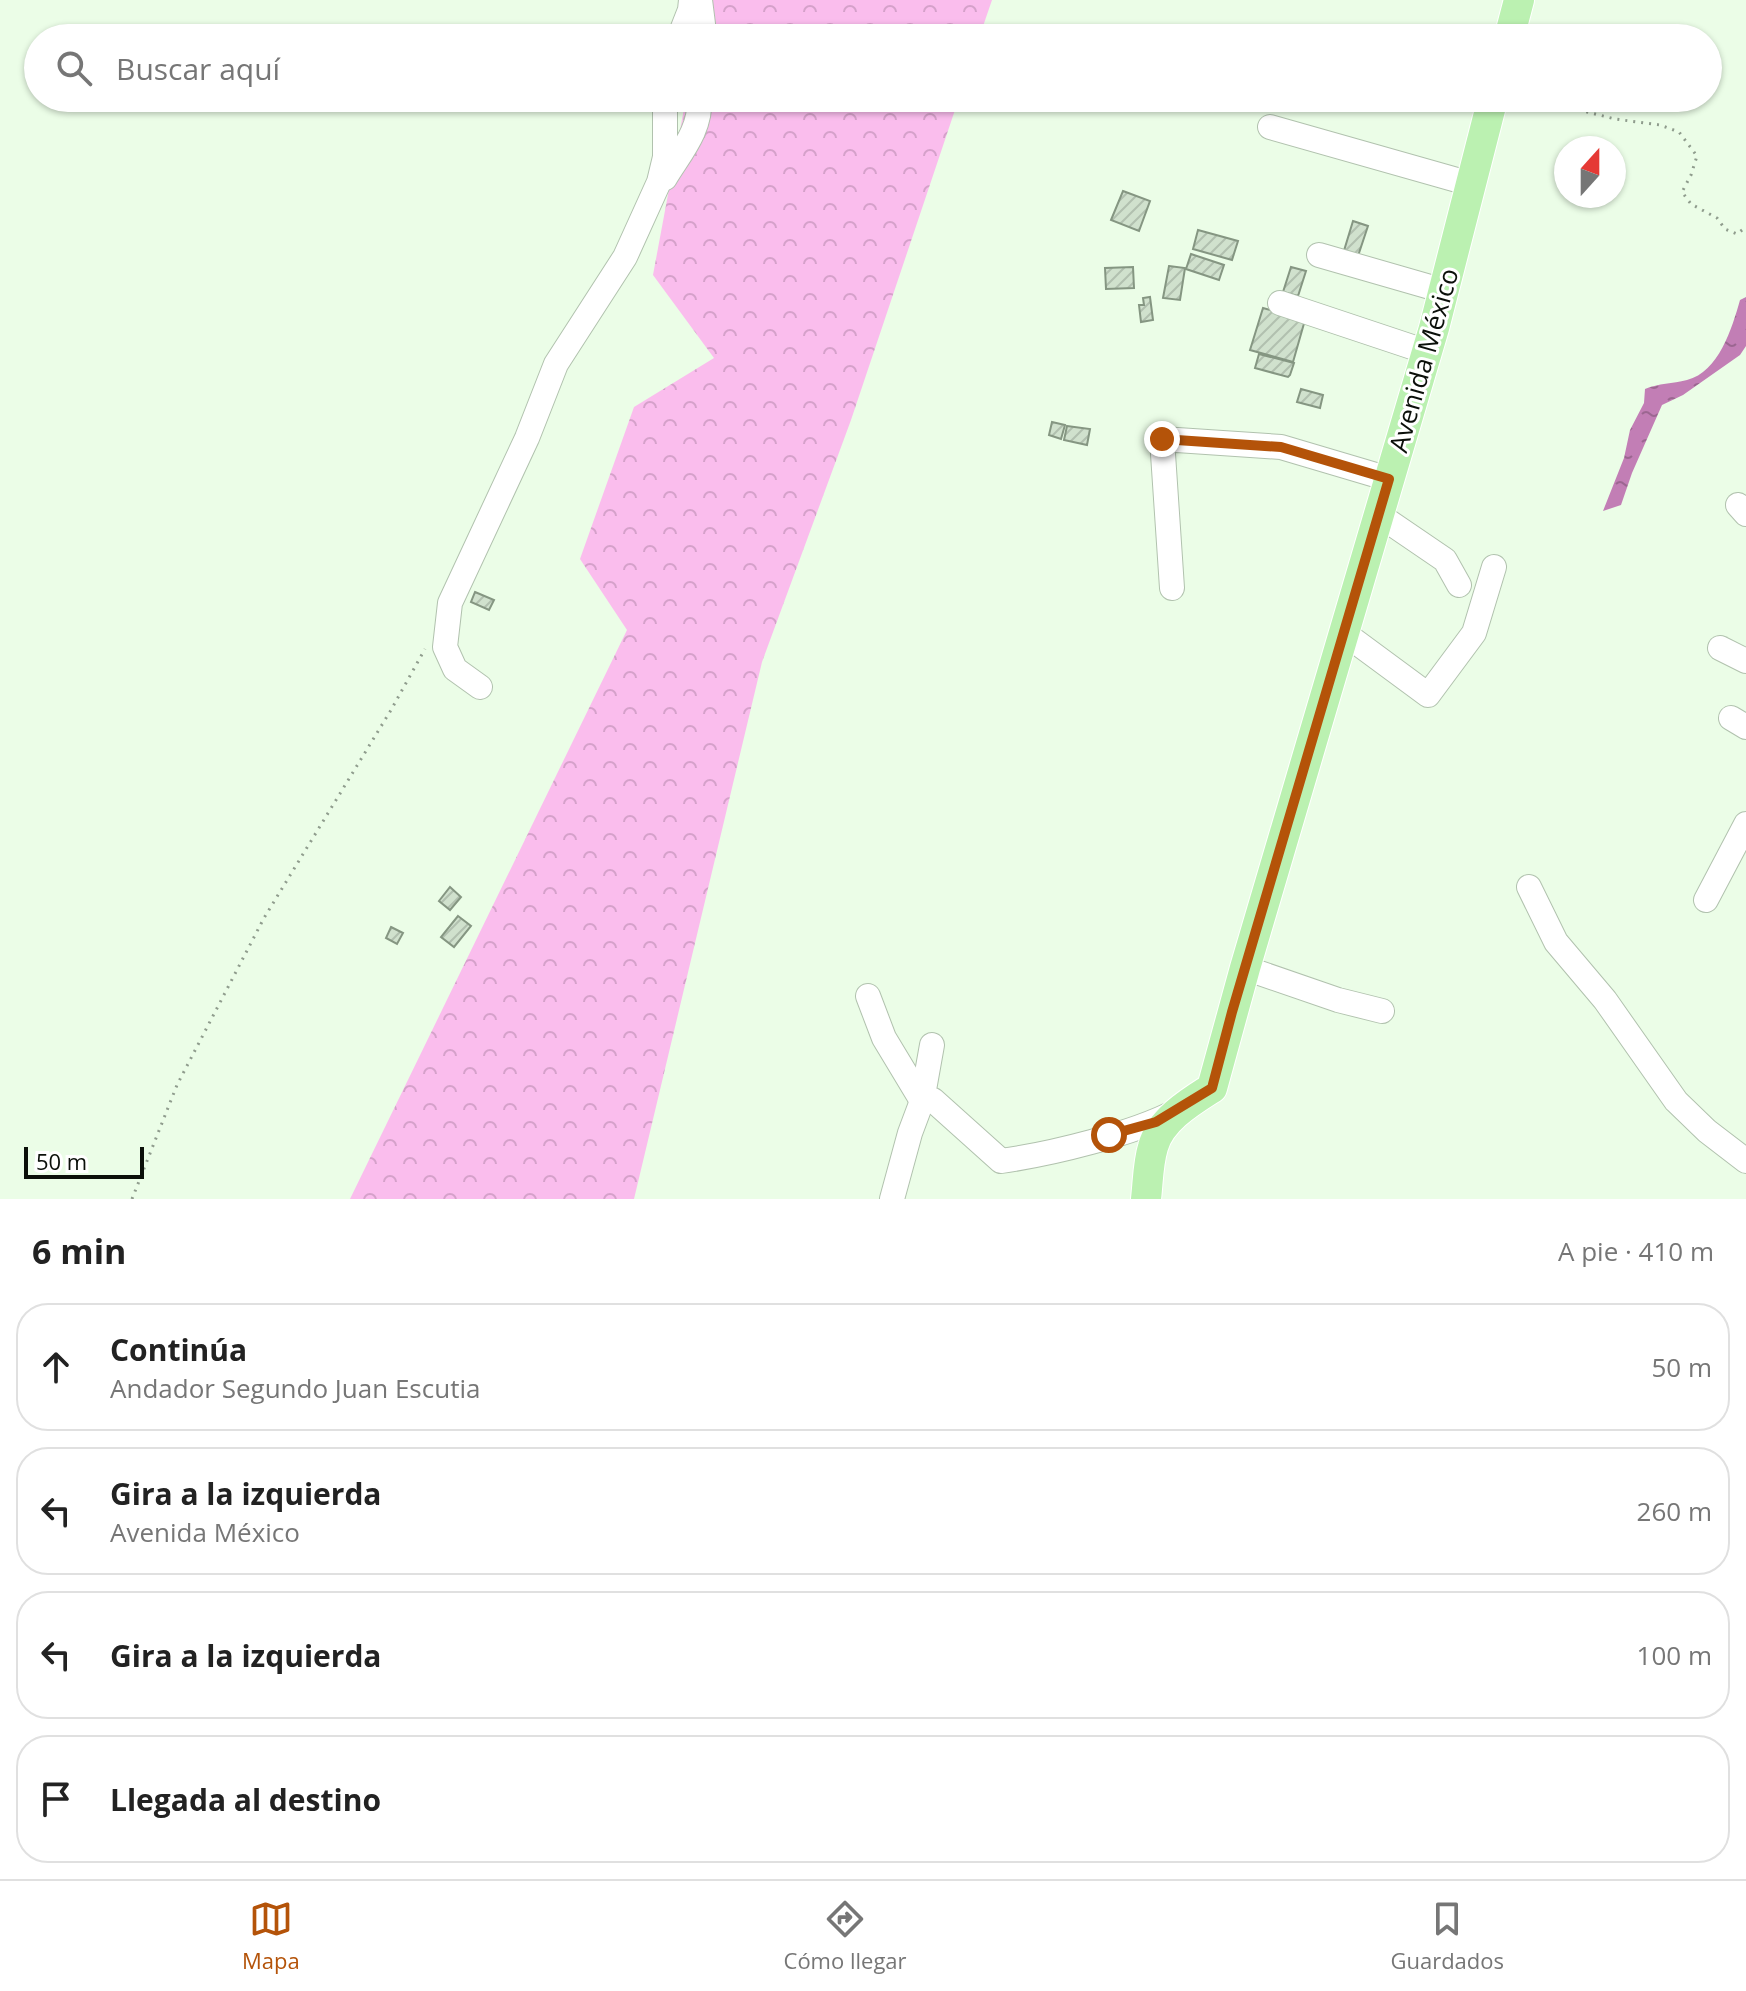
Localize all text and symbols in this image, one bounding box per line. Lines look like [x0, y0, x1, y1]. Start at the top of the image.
search box [24, 24, 1722, 112]
icon: search [52, 46, 96, 90]
text: Buscar aquí [116, 48, 280, 89]
north arrow [1554, 136, 1626, 208]
street label: Avenida México [1380, 264, 1466, 456]
route end [1144, 421, 1180, 457]
route start [1091, 1117, 1127, 1153]
scale bar [24, 1143, 144, 1179]
text: 50 m [36, 1146, 87, 1176]
text: 6 min [32, 1228, 126, 1274]
text: A pie · 410 m [1558, 1233, 1714, 1269]
text: Continúa [110, 1329, 247, 1370]
icon: ahead [34, 1345, 78, 1389]
text: 50 m [1651, 1349, 1712, 1385]
text: Andador Segundo Juan Escutia [110, 1370, 480, 1406]
text: Gira a la izquierda [110, 1473, 382, 1514]
icon: left [34, 1489, 78, 1533]
text: 260 m [1637, 1493, 1712, 1529]
text: Avenida México [110, 1514, 300, 1550]
icon: left [34, 1633, 78, 1677]
text: Gira a la izquierda [110, 1635, 382, 1676]
text: 100 m [1637, 1637, 1712, 1673]
icon: arrive [34, 1777, 78, 1821]
text: Llegada al destino [110, 1779, 381, 1820]
tab: Mapa [242, 1897, 300, 1975]
tab: Cómo llegar [784, 1897, 907, 1975]
tab: Guardados [1390, 1897, 1504, 1975]

